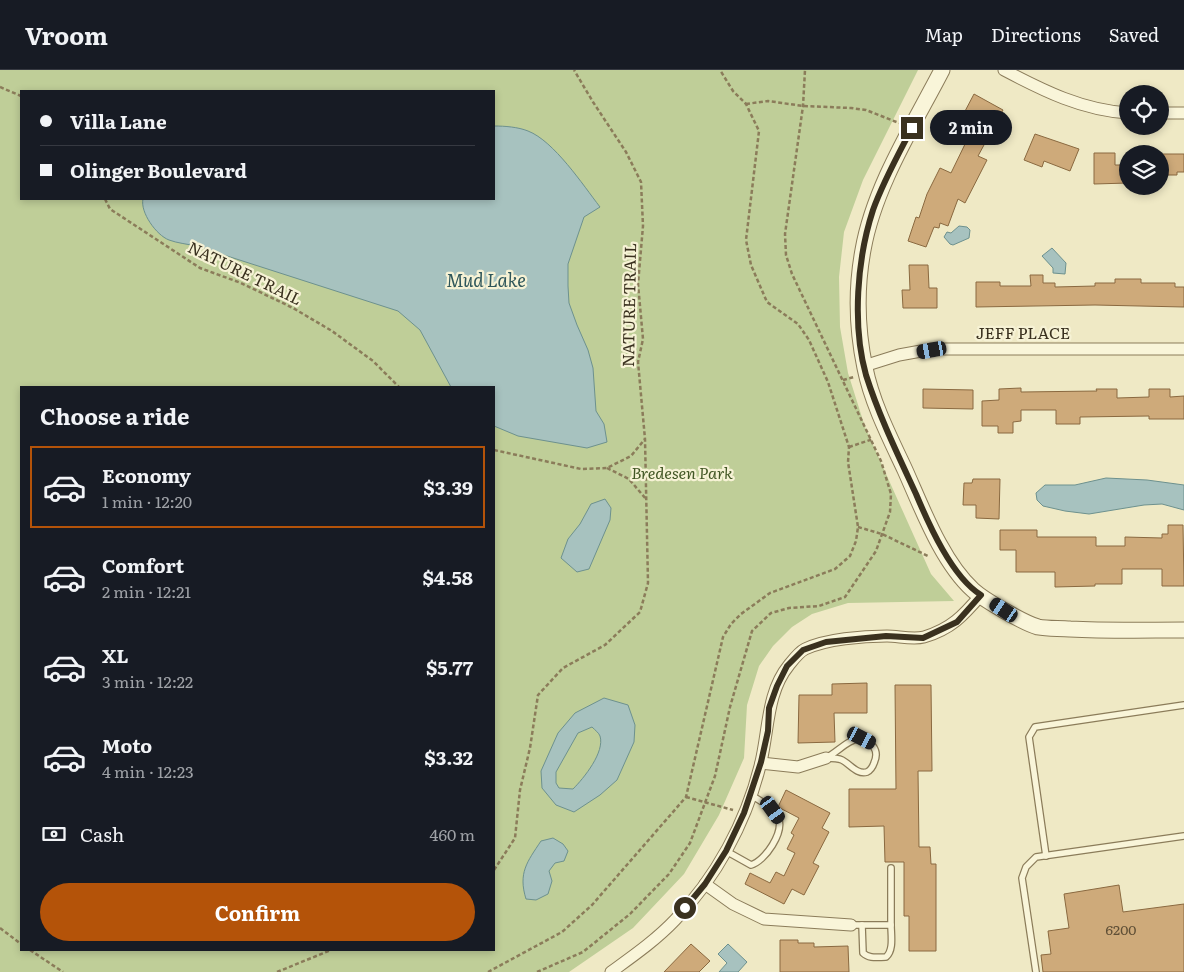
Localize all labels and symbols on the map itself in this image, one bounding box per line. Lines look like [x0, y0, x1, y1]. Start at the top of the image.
callout: 2 min [930, 110, 1012, 146]
route end [901, 117, 923, 139]
street label: NATURE TRAIL [184, 234, 307, 310]
street label: NATURE TRAIL [615, 243, 641, 367]
water label: Mud Lake [446, 266, 526, 293]
street label: JEFF PLACE [976, 320, 1070, 344]
car [915, 340, 948, 360]
park label: Bredesen Park [631, 460, 733, 484]
car [987, 595, 1020, 625]
car [845, 725, 878, 751]
car [758, 793, 787, 827]
route start [674, 897, 696, 919]
house number: 6200 [1106, 919, 1136, 939]

